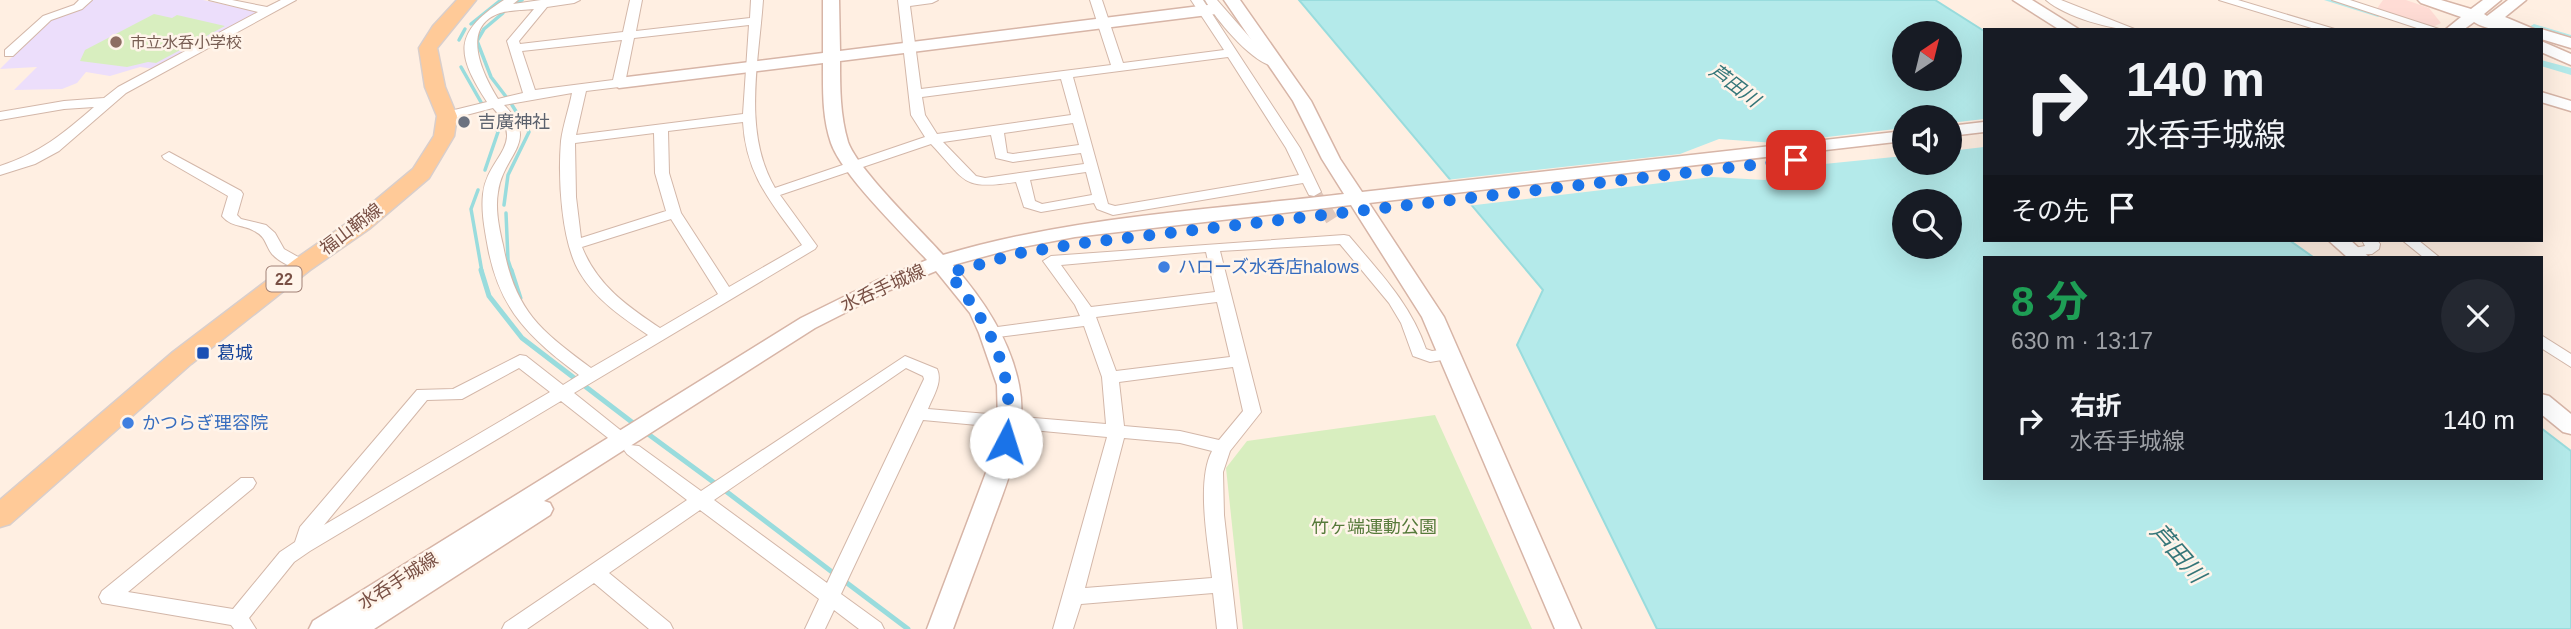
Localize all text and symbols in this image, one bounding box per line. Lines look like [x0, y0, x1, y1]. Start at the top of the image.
north arrow [1892, 21, 1962, 91]
map controls [1892, 21, 1962, 259]
marker: 市立水呑小学校 [108, 34, 124, 50]
place label: 市立水呑小学校 [130, 34, 242, 51]
text: 140 m [2126, 52, 2265, 106]
icon: right [2011, 56, 2102, 147]
water label: 芦田川 [1706, 60, 1765, 112]
button: sound [1892, 105, 1962, 175]
place label: 吉廣神社 [478, 112, 550, 132]
marker: 吉廣神社 [456, 114, 472, 130]
text: 水呑手城線 [2126, 117, 2286, 153]
pin [1766, 130, 1826, 190]
icon: arrive [1777, 141, 1815, 179]
button: search [1892, 189, 1962, 259]
icon: arrive [2103, 189, 2141, 227]
text: その先 [2011, 196, 2089, 226]
street label: 福山鞆線 [316, 199, 386, 259]
place label: ハローズ水呑店halows [1178, 257, 1359, 277]
marker: ハローズ水呑店halows [1156, 259, 1172, 275]
street label: 水呑手城線 [838, 261, 928, 315]
road number: 22 [266, 266, 302, 292]
text: 8 分 [2011, 278, 2088, 325]
button: close [2441, 279, 2515, 353]
text: 630 m · 13:17 [2011, 328, 2153, 354]
place label: 葛城 [217, 343, 253, 363]
marker: 葛城 [195, 345, 211, 361]
text: 右折 [2070, 391, 2122, 421]
icon: right [2011, 402, 2049, 440]
position arrow [969, 405, 1043, 479]
text: 140 m [2443, 405, 2515, 435]
place label: かつらぎ理容院 [142, 413, 268, 433]
marker: かつらぎ理容院 [120, 415, 136, 431]
text: 水呑手城線 [2070, 428, 2185, 454]
park label: 竹ヶ端運動公園 [1311, 517, 1437, 537]
water label: 芦田川 [2146, 518, 2212, 590]
street label: 水呑手城線 [355, 549, 441, 613]

